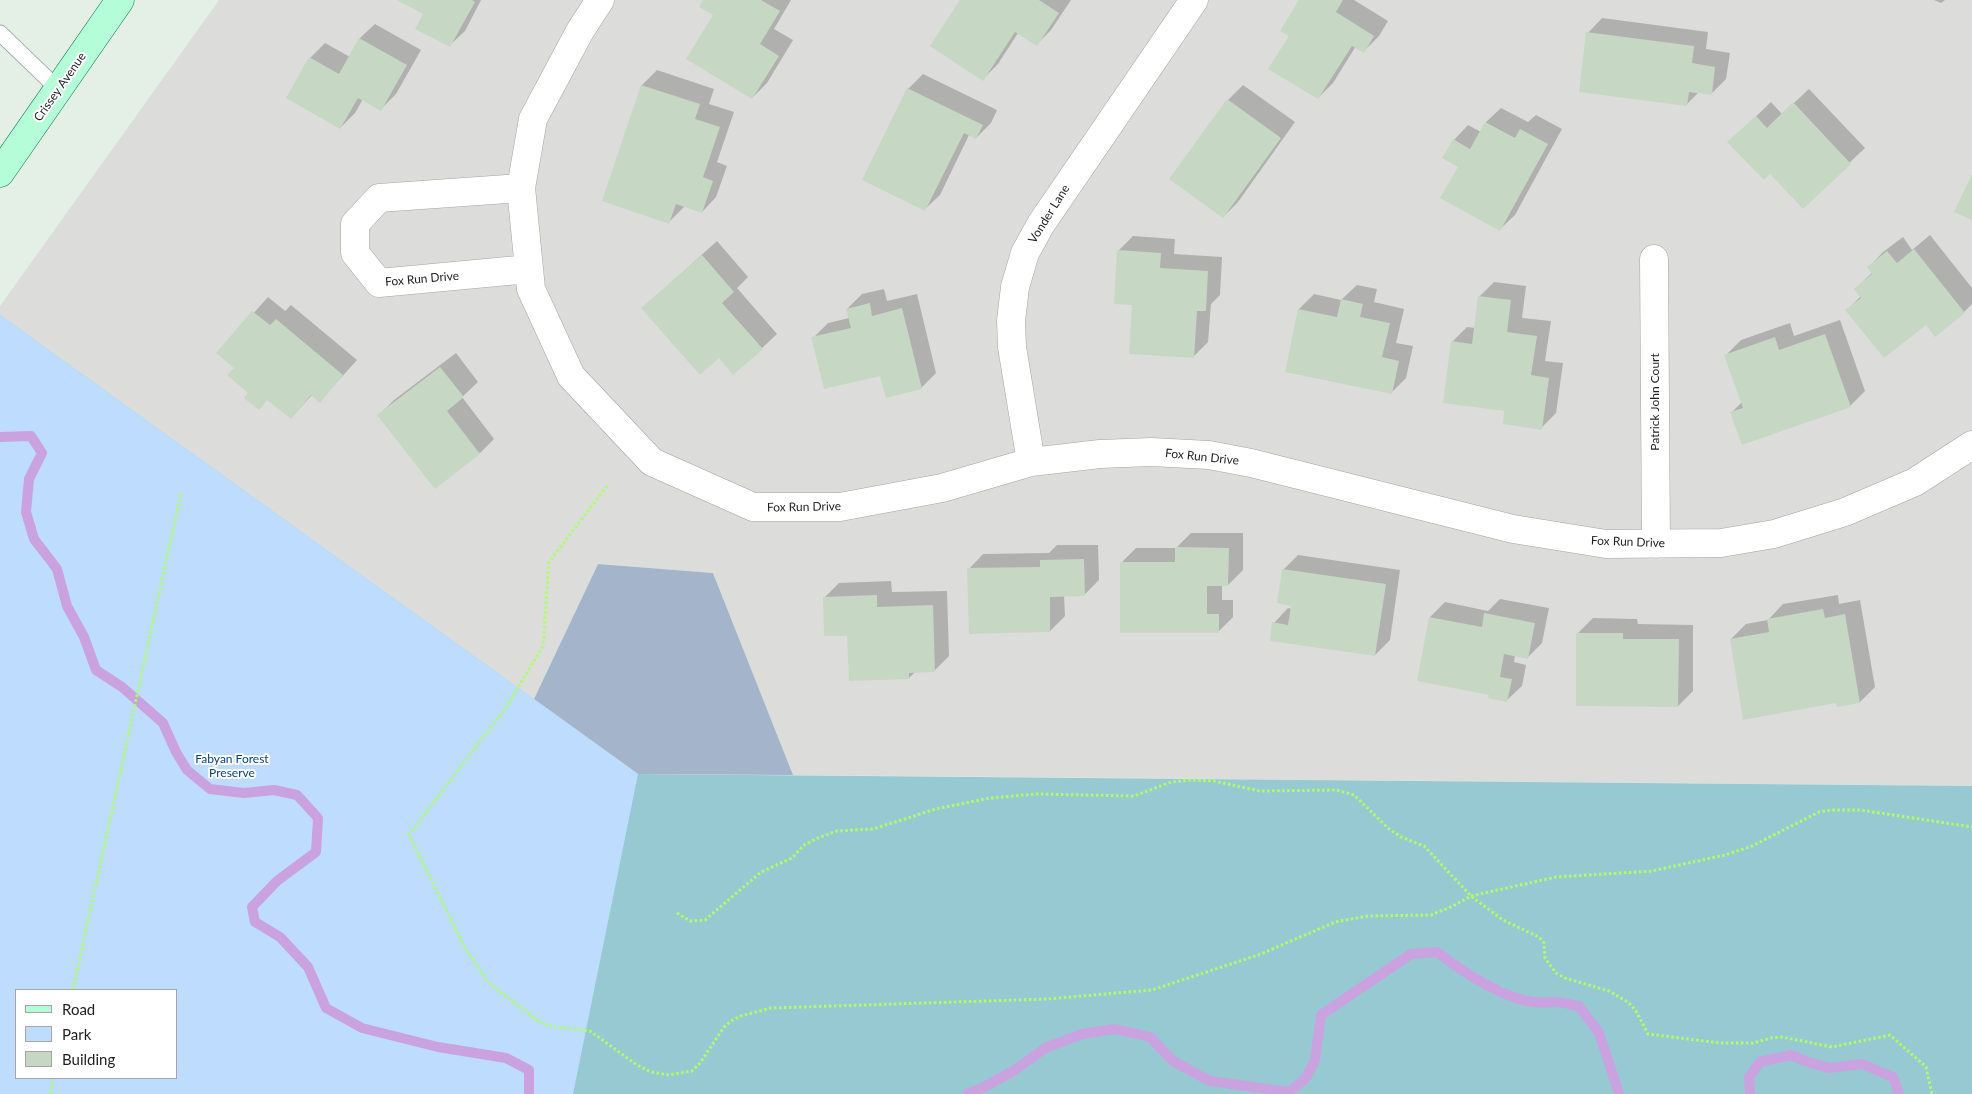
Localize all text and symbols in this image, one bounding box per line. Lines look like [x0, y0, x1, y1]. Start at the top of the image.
street label: Crissey Avenue [31, 50, 89, 124]
street label: Vonder Lane [1025, 182, 1073, 246]
street label: Fox Run Drive [384, 269, 460, 289]
street label: Patrick John Court [1648, 353, 1662, 451]
street label: Fox Run Drive [1164, 446, 1240, 468]
street label: Fox Run Drive [767, 499, 841, 515]
street label: Fox Run Drive [1591, 534, 1665, 550]
park label: Fabyan Forest Preserve [195, 752, 269, 780]
legend [15, 989, 178, 1079]
text: Road [62, 1000, 95, 1018]
text: Park [62, 1025, 91, 1043]
text: Building [62, 1050, 115, 1068]

